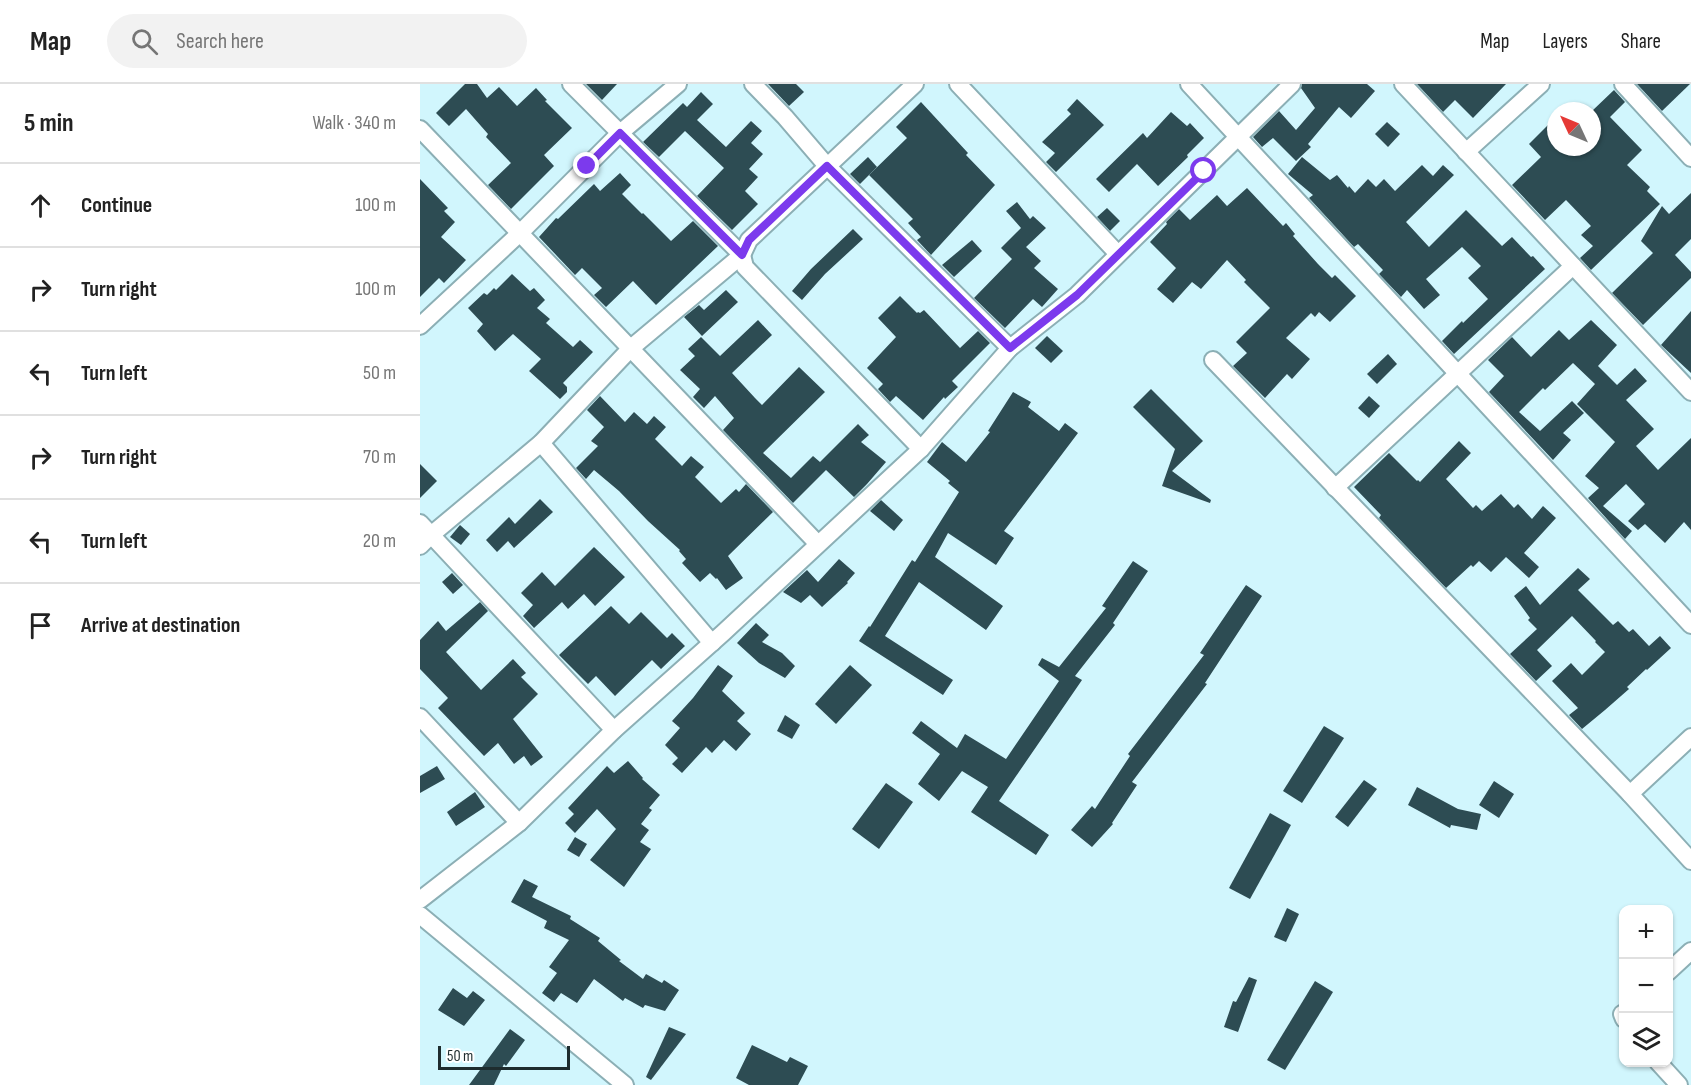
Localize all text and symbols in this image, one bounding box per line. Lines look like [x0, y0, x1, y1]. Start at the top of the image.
search box [107, 14, 527, 68]
text: Map [30, 25, 71, 58]
icon: search [128, 25, 161, 58]
text: Search here [176, 28, 264, 55]
text: Map [1480, 29, 1509, 54]
text: Layers [1542, 29, 1588, 54]
text: Share [1621, 29, 1661, 54]
north arrow [1547, 102, 1601, 156]
text: 5 min [24, 108, 74, 139]
text: Walk · 340 m [312, 111, 396, 135]
route end [573, 152, 599, 178]
route start [1190, 157, 1216, 183]
icon: ahead [24, 189, 57, 222]
text: Continue [81, 192, 152, 219]
text: 100 m [355, 193, 396, 217]
icon: right [24, 273, 57, 306]
text: Turn right [81, 276, 157, 303]
text: 100 m [355, 277, 396, 301]
icon: left [24, 357, 57, 390]
text: Turn left [81, 360, 147, 387]
text: 50 m [363, 361, 396, 385]
icon: right [24, 441, 57, 474]
text: Turn right [81, 444, 157, 471]
text: 70 m [363, 445, 396, 469]
icon: left [24, 525, 57, 558]
text: Turn left [81, 528, 147, 555]
text: 20 m [363, 529, 396, 553]
icon: arrive [24, 609, 57, 642]
text: Arrive at destination [81, 612, 240, 639]
map controls [1619, 905, 1673, 1067]
button: + [1619, 905, 1673, 959]
button: − [1619, 959, 1673, 1013]
button: layers [1619, 1013, 1673, 1067]
scale bar [438, 1043, 570, 1070]
text: 50 m [447, 1047, 473, 1066]

